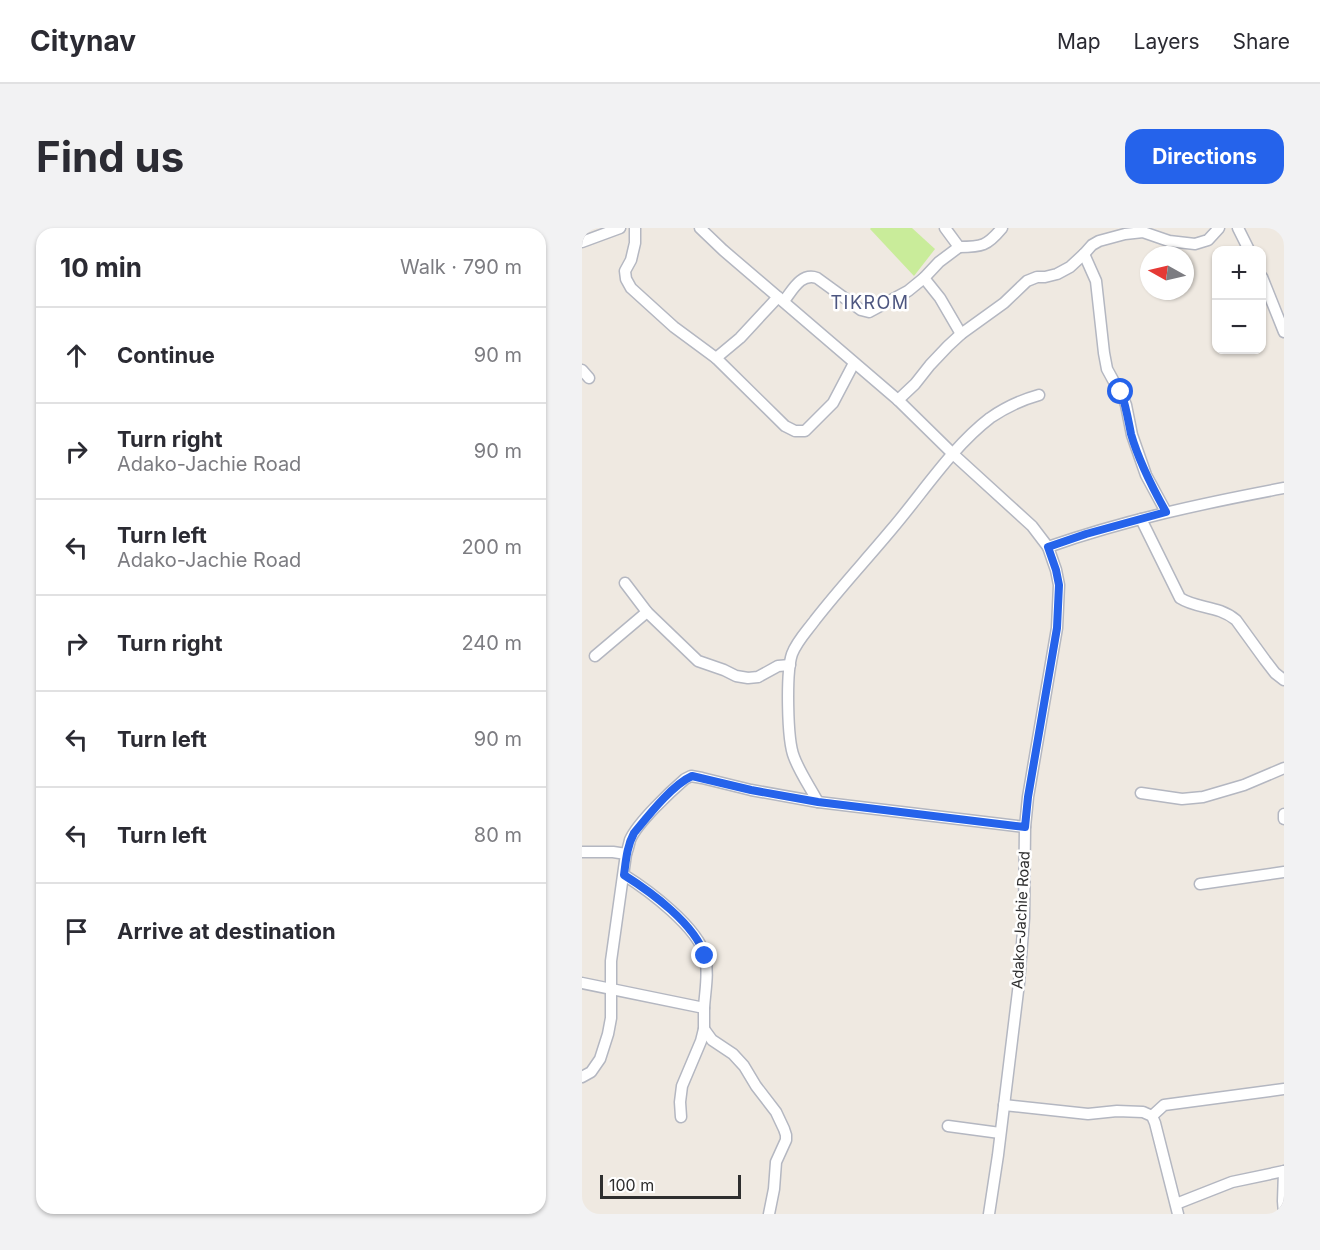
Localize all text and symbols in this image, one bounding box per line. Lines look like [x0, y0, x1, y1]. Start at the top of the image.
text: Citynav [30, 24, 136, 58]
text: Map [1057, 29, 1101, 54]
text: Layers [1134, 29, 1200, 54]
text: Share [1233, 29, 1290, 54]
button: Directions [1125, 129, 1284, 184]
text: Find us [36, 131, 184, 182]
north arrow [1140, 246, 1194, 300]
map controls [1212, 246, 1266, 354]
button: + [1212, 246, 1266, 300]
text: 10 min [60, 252, 142, 283]
text: Walk · 790 m [400, 255, 522, 279]
district label: TIKROM [830, 292, 910, 313]
button: − [1212, 300, 1266, 354]
icon: ahead [60, 339, 93, 372]
text: Continue [117, 342, 215, 368]
text: 90 m [474, 343, 522, 367]
route start [1107, 378, 1133, 404]
text: Turn right [117, 426, 223, 452]
icon: right [60, 435, 93, 468]
text: 90 m [474, 439, 522, 463]
text: Adako-Jachie Road [117, 452, 301, 476]
text: Turn left [117, 522, 207, 548]
icon: left [60, 531, 93, 564]
text: 200 m [461, 535, 522, 559]
text: Adako-Jachie Road [117, 548, 301, 572]
icon: right [60, 627, 93, 660]
text: Turn right [117, 630, 223, 656]
text: 240 m [461, 631, 522, 655]
icon: left [60, 723, 93, 756]
text: Turn left [117, 726, 207, 752]
text: 90 m [474, 727, 522, 751]
icon: left [60, 819, 93, 852]
text: Turn left [117, 822, 207, 848]
text: 80 m [474, 823, 522, 847]
street label: Adako-Jachie Road [1007, 850, 1034, 990]
icon: arrive [60, 915, 93, 948]
text: Arrive at destination [117, 918, 336, 944]
route end [691, 942, 717, 968]
scale bar [600, 1172, 741, 1200]
text: 100 m [609, 1175, 654, 1195]

